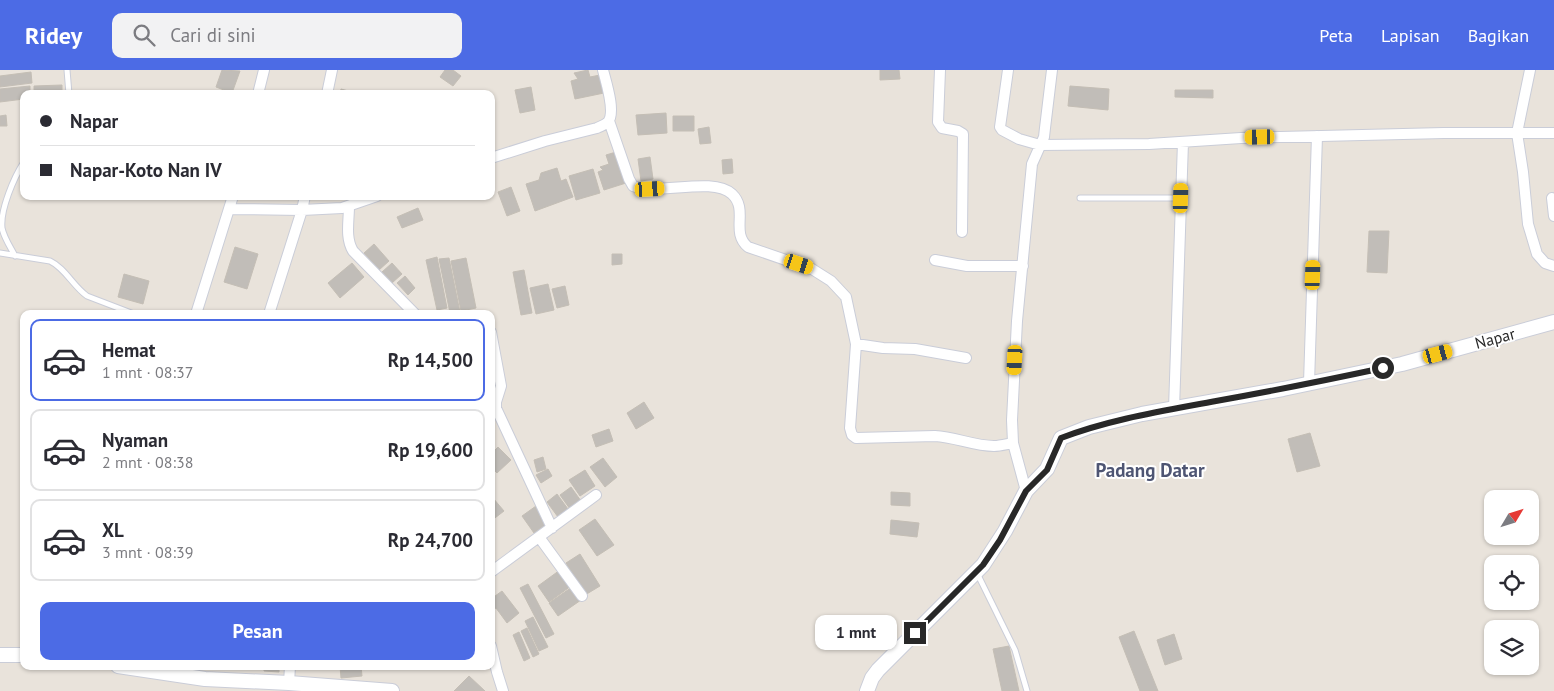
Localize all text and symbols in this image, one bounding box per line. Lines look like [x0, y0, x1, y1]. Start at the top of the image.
search box [112, 13, 462, 58]
text: Ridey [25, 20, 82, 51]
icon: search [130, 21, 158, 49]
text: Cari di sini [170, 23, 256, 47]
text: Peta [1319, 24, 1353, 47]
text: Lapisan [1381, 24, 1440, 47]
text: Bagikan [1468, 24, 1529, 47]
text: Napar [70, 109, 118, 133]
car [1244, 129, 1275, 145]
text: Napar-Koto Nan IV [70, 158, 222, 182]
car [634, 181, 665, 197]
car [1172, 183, 1189, 213]
car [782, 252, 815, 276]
car [1304, 260, 1321, 290]
street label: Napar [1473, 323, 1518, 353]
icon: car [42, 338, 87, 383]
text: Hemat [102, 338, 155, 362]
car [1421, 343, 1454, 365]
car [1006, 345, 1023, 375]
text: Rp 14,500 [388, 348, 473, 372]
route start [1372, 357, 1394, 379]
text: 1 mnt · 08:37 [102, 362, 193, 382]
icon: car [42, 428, 87, 473]
text: Nyaman [102, 428, 168, 452]
text: Rp 19,600 [388, 438, 473, 462]
text: 2 mnt · 08:38 [102, 452, 193, 472]
district label: Padang Datar [1095, 458, 1205, 482]
north arrow [1484, 490, 1539, 545]
map controls [1484, 490, 1539, 675]
icon: car [42, 518, 87, 563]
text: XL [102, 518, 124, 542]
text: Rp 24,700 [388, 528, 473, 552]
text: 3 mnt · 08:39 [102, 542, 193, 562]
button: locate [1484, 555, 1539, 610]
button: Pesan [40, 602, 475, 660]
callout: 1 mnt [815, 616, 898, 650]
button: layers [1484, 620, 1539, 675]
text: 1 mnt [836, 622, 876, 642]
route end [904, 622, 926, 644]

